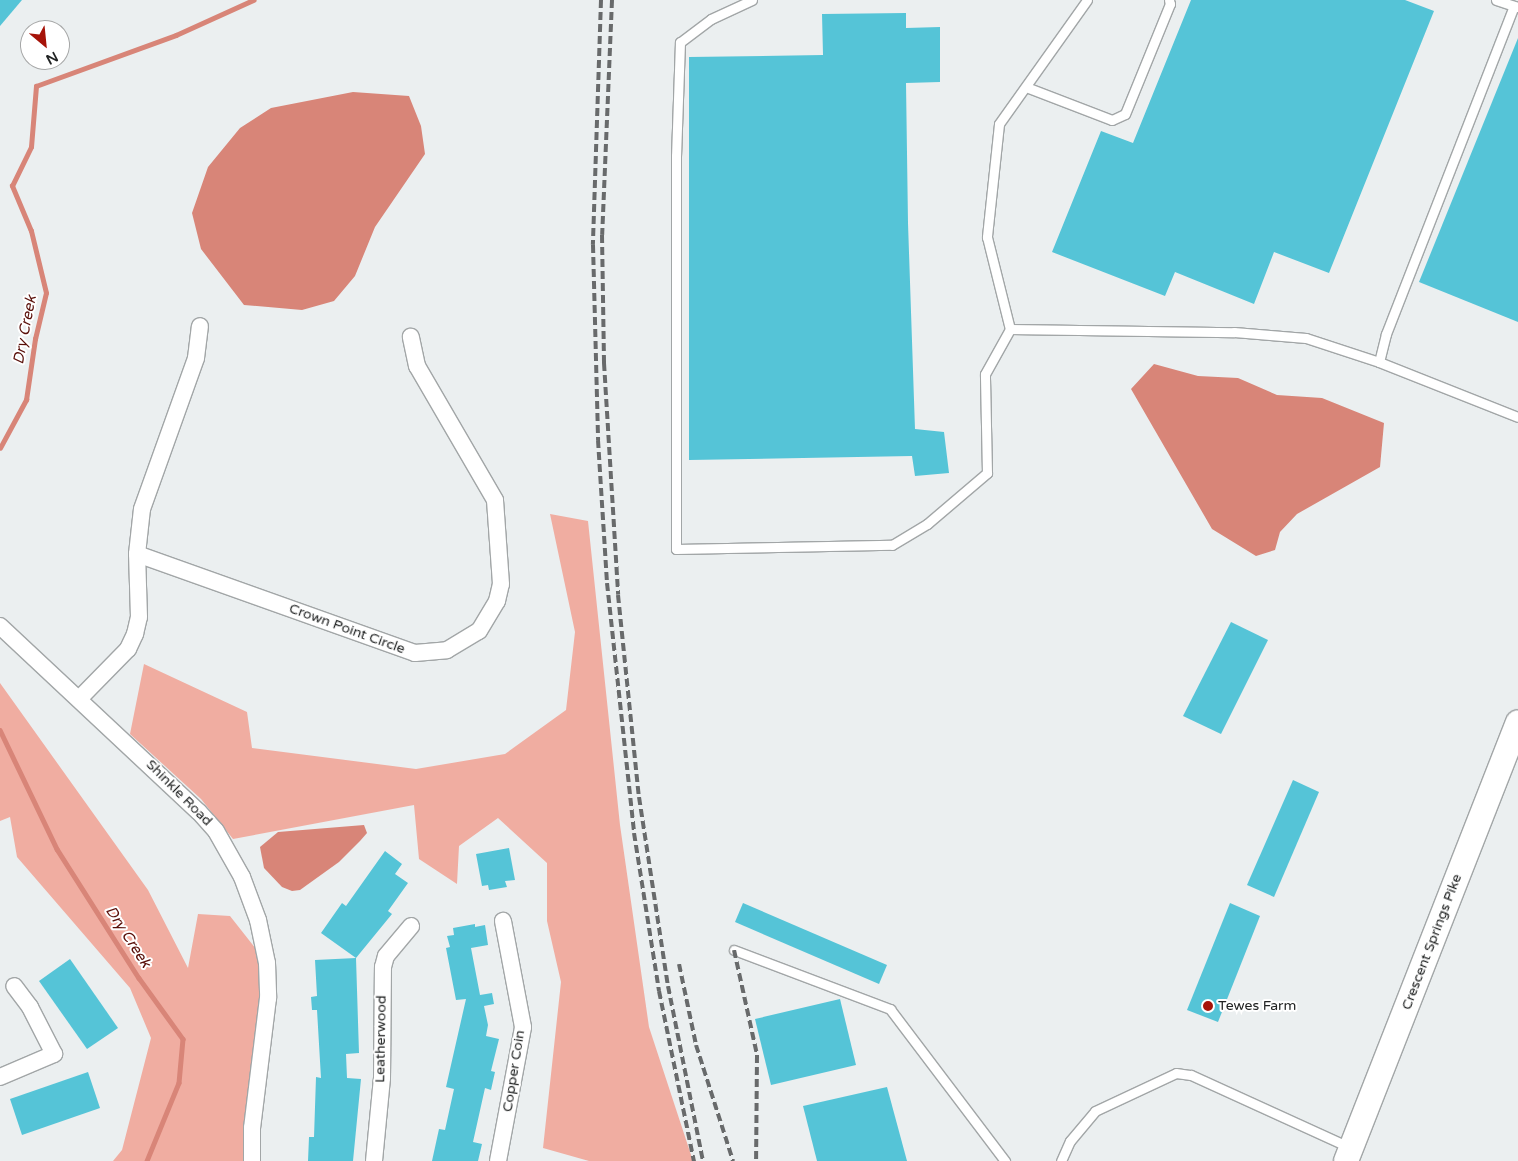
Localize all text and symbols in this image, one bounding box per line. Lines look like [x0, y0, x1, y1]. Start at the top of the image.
north arrow [20, 20, 70, 70]
text: N [43, 48, 61, 68]
water label: Dry Creek [10, 294, 40, 366]
street label: Crown Point Circle [287, 600, 407, 658]
street label: Shinkle Road [142, 756, 216, 830]
street label: Crescent Springs Pike [1398, 872, 1466, 1012]
water label: Dry Creek [101, 903, 155, 971]
street label: Leatherwood [372, 995, 390, 1083]
place label: Tewes Farm [1218, 998, 1296, 1014]
marker: Tewes Farm [1202, 1000, 1214, 1012]
street label: Copper Coin [499, 1029, 529, 1113]

